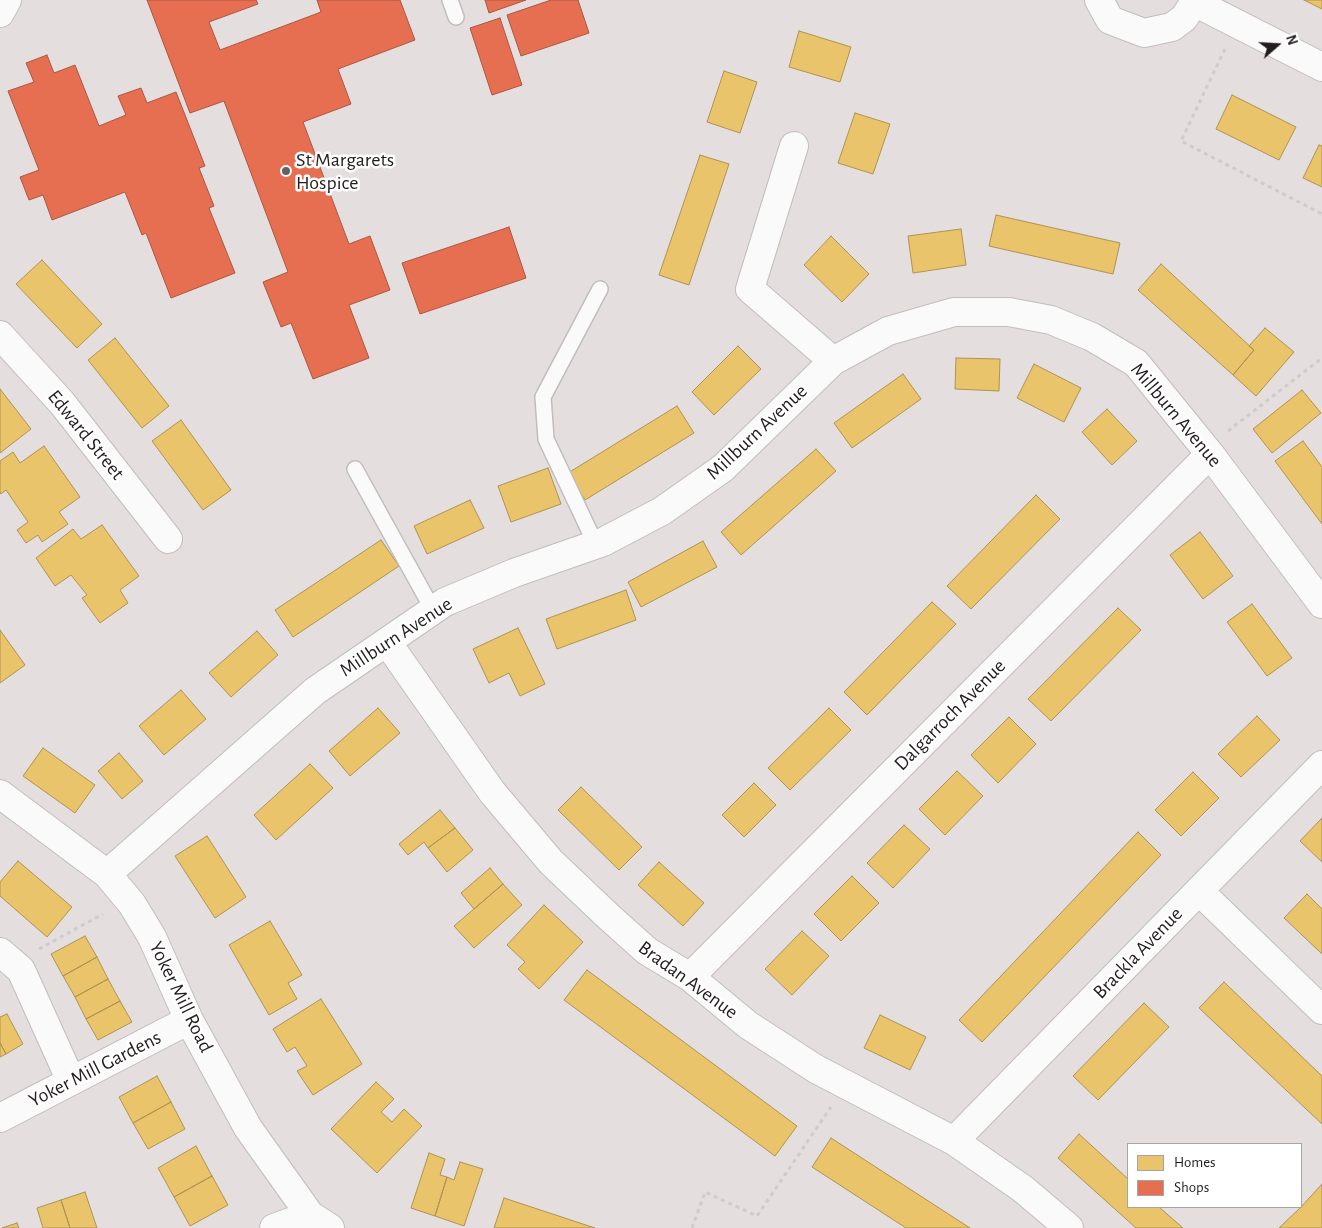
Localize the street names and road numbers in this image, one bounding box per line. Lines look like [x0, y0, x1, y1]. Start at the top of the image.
street label: Millburn Avenue [1125, 358, 1227, 472]
street label: Millburn Avenue [702, 379, 812, 485]
street label: Edward Street [42, 385, 130, 485]
street label: Millburn Avenue [335, 592, 457, 682]
street label: Dalgarroch Avenue [889, 654, 1011, 776]
street label: Brackla Avenue [1088, 902, 1188, 1004]
street label: Bradan Avenue [633, 936, 743, 1024]
street label: Yoker Mill Road [144, 938, 218, 1056]
street label: Yoker Mill Gardens [25, 1025, 165, 1113]

